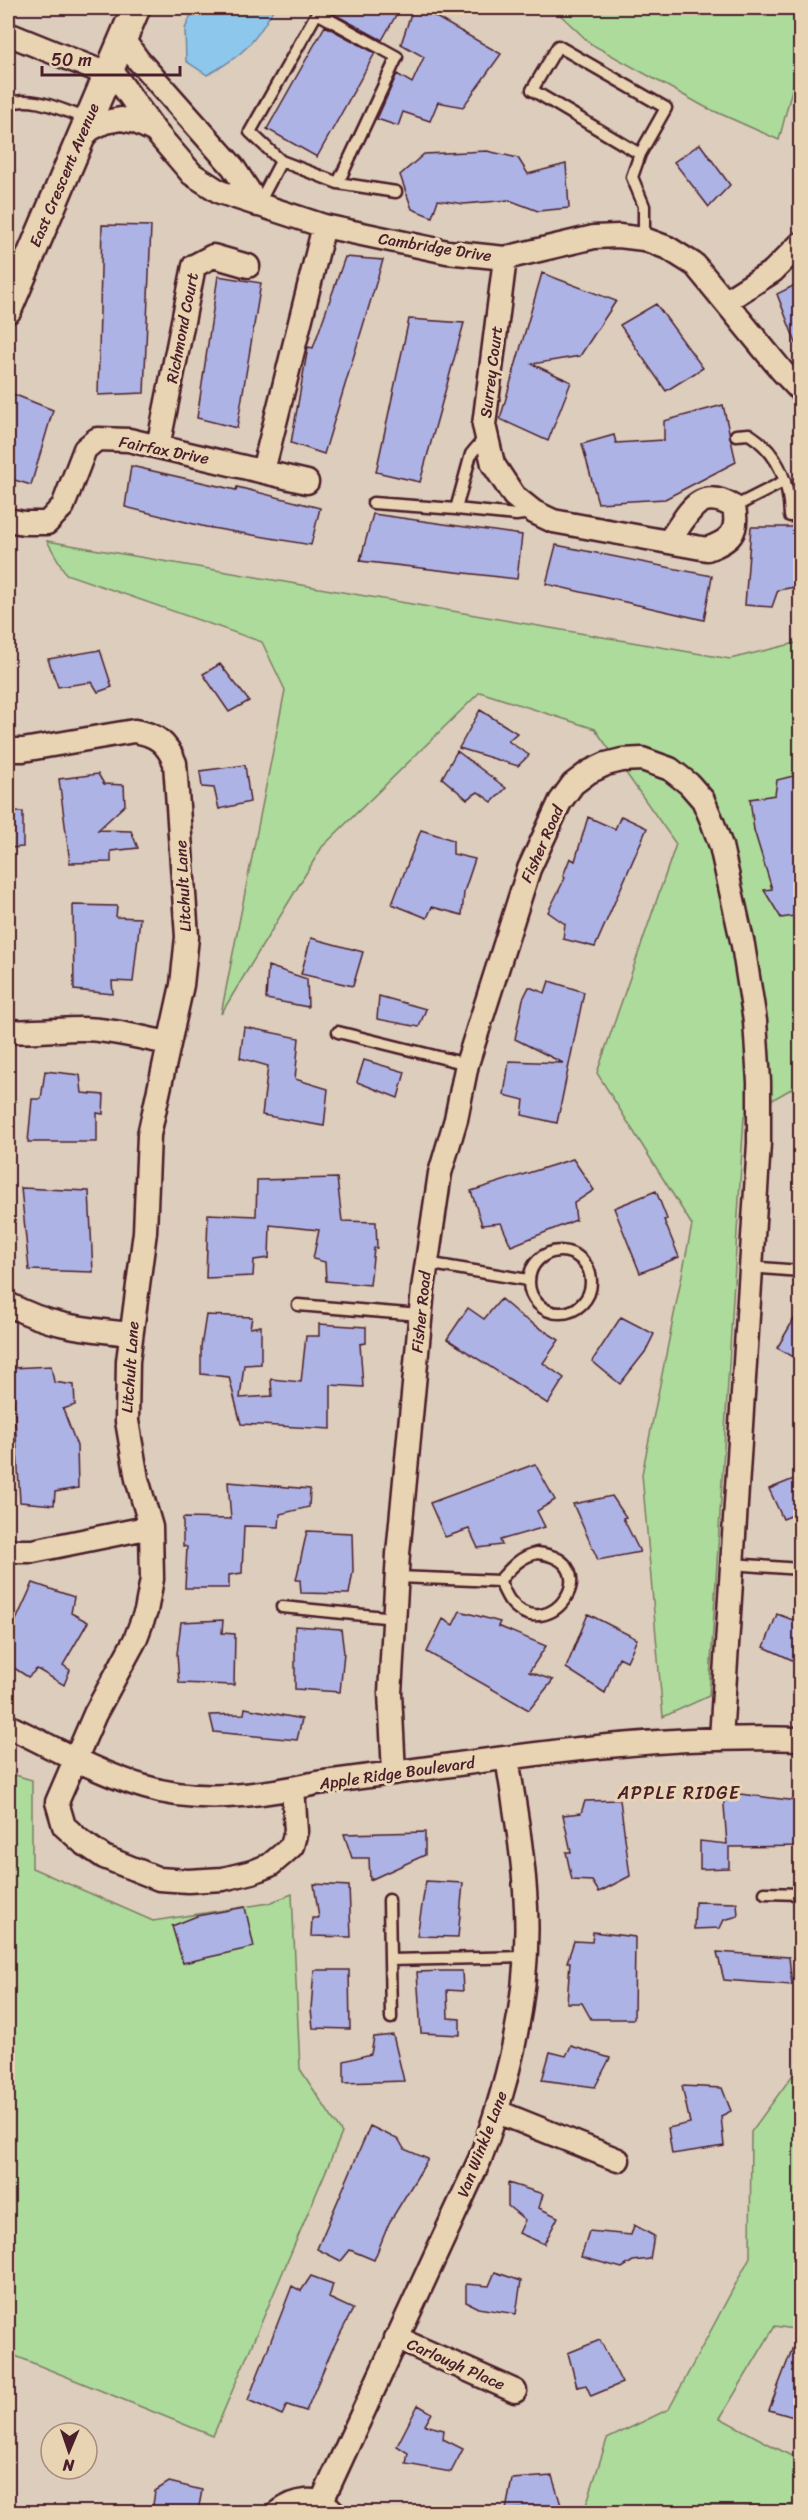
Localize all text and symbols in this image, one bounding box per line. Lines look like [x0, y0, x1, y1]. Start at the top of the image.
scale bar [42, 39, 180, 77]
text: 50 m [51, 44, 92, 76]
street label: East Crescent Avenue [21, 98, 108, 252]
street label: Cambridge Drive [376, 224, 494, 270]
street label: Richmond Court [157, 270, 207, 386]
street label: Surrey Court [471, 324, 511, 420]
street label: Fairfax Drive [116, 427, 212, 473]
street label: Fisher Road [512, 799, 573, 887]
street label: Litchult Lane [166, 839, 200, 933]
street label: Fisher Road [402, 1268, 440, 1354]
street label: Litchult Lane [112, 1320, 148, 1414]
street label: Apple Ridge Boulevard [316, 1748, 478, 1798]
district label: APPLE RIDGE [616, 1777, 741, 1809]
street label: Van Winkle Lane [448, 2087, 516, 2201]
street label: Carlough Place [402, 2329, 510, 2399]
north arrow [39, 2421, 99, 2481]
text: N [62, 2451, 76, 2480]

